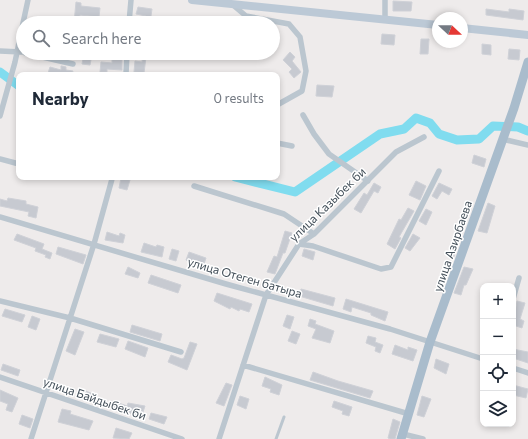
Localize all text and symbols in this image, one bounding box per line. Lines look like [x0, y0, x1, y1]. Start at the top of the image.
north arrow [432, 12, 468, 48]
search box [16, 16, 280, 60]
icon: search [30, 27, 52, 49]
text: Search here [62, 29, 141, 47]
text: Nearby [32, 88, 89, 109]
text: 0 results [213, 90, 264, 106]
street label: улица Казыбек би [286, 164, 368, 244]
street label: улица Азирбаева [430, 199, 474, 293]
street label: улица Отеген батыра [186, 254, 304, 300]
map controls [480, 283, 516, 427]
button: + [480, 283, 516, 319]
button: − [480, 319, 516, 355]
button: locate [480, 355, 516, 391]
street label: улица Байдыбек би [42, 374, 148, 422]
button: layers [480, 391, 516, 427]

